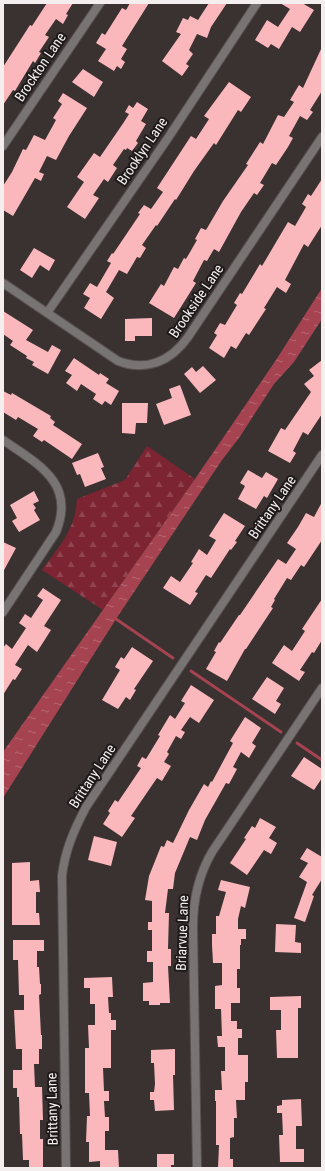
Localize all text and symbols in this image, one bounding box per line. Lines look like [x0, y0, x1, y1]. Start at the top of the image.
street label: Brockton Lane [11, 29, 69, 104]
street label: Brooklyn Lane [114, 114, 171, 188]
street label: Brookside Lane [166, 261, 227, 341]
street label: Brittany Lane [245, 472, 299, 542]
street label: Brittany Lane [66, 741, 119, 811]
street label: Briarvue Lane [173, 895, 191, 971]
street label: Brittany Lane [43, 1072, 61, 1145]

